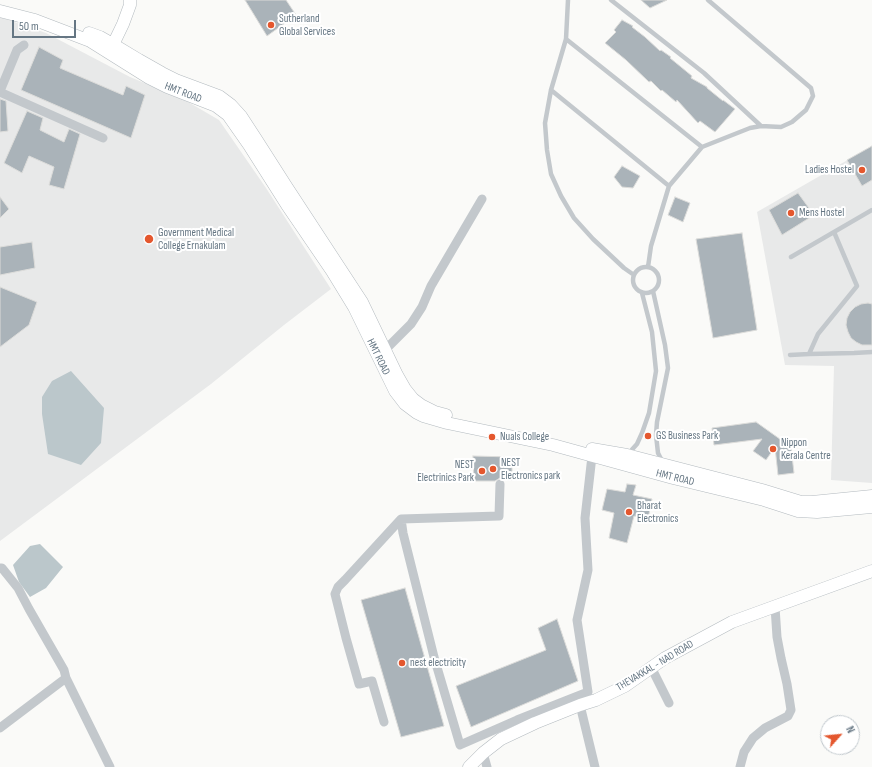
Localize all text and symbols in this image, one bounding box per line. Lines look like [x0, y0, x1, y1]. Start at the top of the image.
scale bar [14, 12, 78, 38]
place label: Sutherland Global Services [279, 12, 335, 38]
text: 50 m [19, 19, 39, 34]
marker: Sutherland Global Services [266, 20, 276, 30]
street label: HMT ROAD [163, 80, 203, 106]
place label: Ladies Hostel [805, 163, 854, 177]
marker: Ladies Hostel [857, 165, 867, 175]
place label: Mens Hostel [799, 206, 844, 220]
marker: Mens Hostel [786, 208, 796, 218]
place label: Government Medical College Ernakulam [158, 226, 234, 252]
marker: Government Medical College Ernakulam [143, 233, 155, 245]
street label: HMT ROAD [364, 337, 392, 377]
place label: GS Business Park [656, 429, 718, 443]
place label: Nuals College [500, 430, 549, 444]
marker: GS Business Park [643, 431, 653, 441]
marker: Nuals College [487, 432, 497, 442]
place label: Nippon Kerala Centre [781, 436, 831, 462]
marker: Nippon Kerala Centre [768, 444, 778, 454]
place label: NEST Electronics park [501, 456, 560, 482]
place label: NEST Electrinics Park [417, 458, 474, 484]
marker: NEST Electronics park [488, 464, 498, 474]
marker: NEST Electrinics Park [477, 466, 487, 476]
street label: HMT ROAD [655, 467, 695, 489]
place label: Bharat Electronics [637, 499, 678, 525]
marker: Bharat Electronics [624, 507, 634, 517]
street label: THEVAKKAL - NAD ROAD [614, 638, 696, 694]
place label: nest electricity [410, 656, 466, 670]
marker: nest electricity [397, 658, 407, 668]
north arrow [820, 715, 860, 755]
text: N [843, 724, 857, 735]

